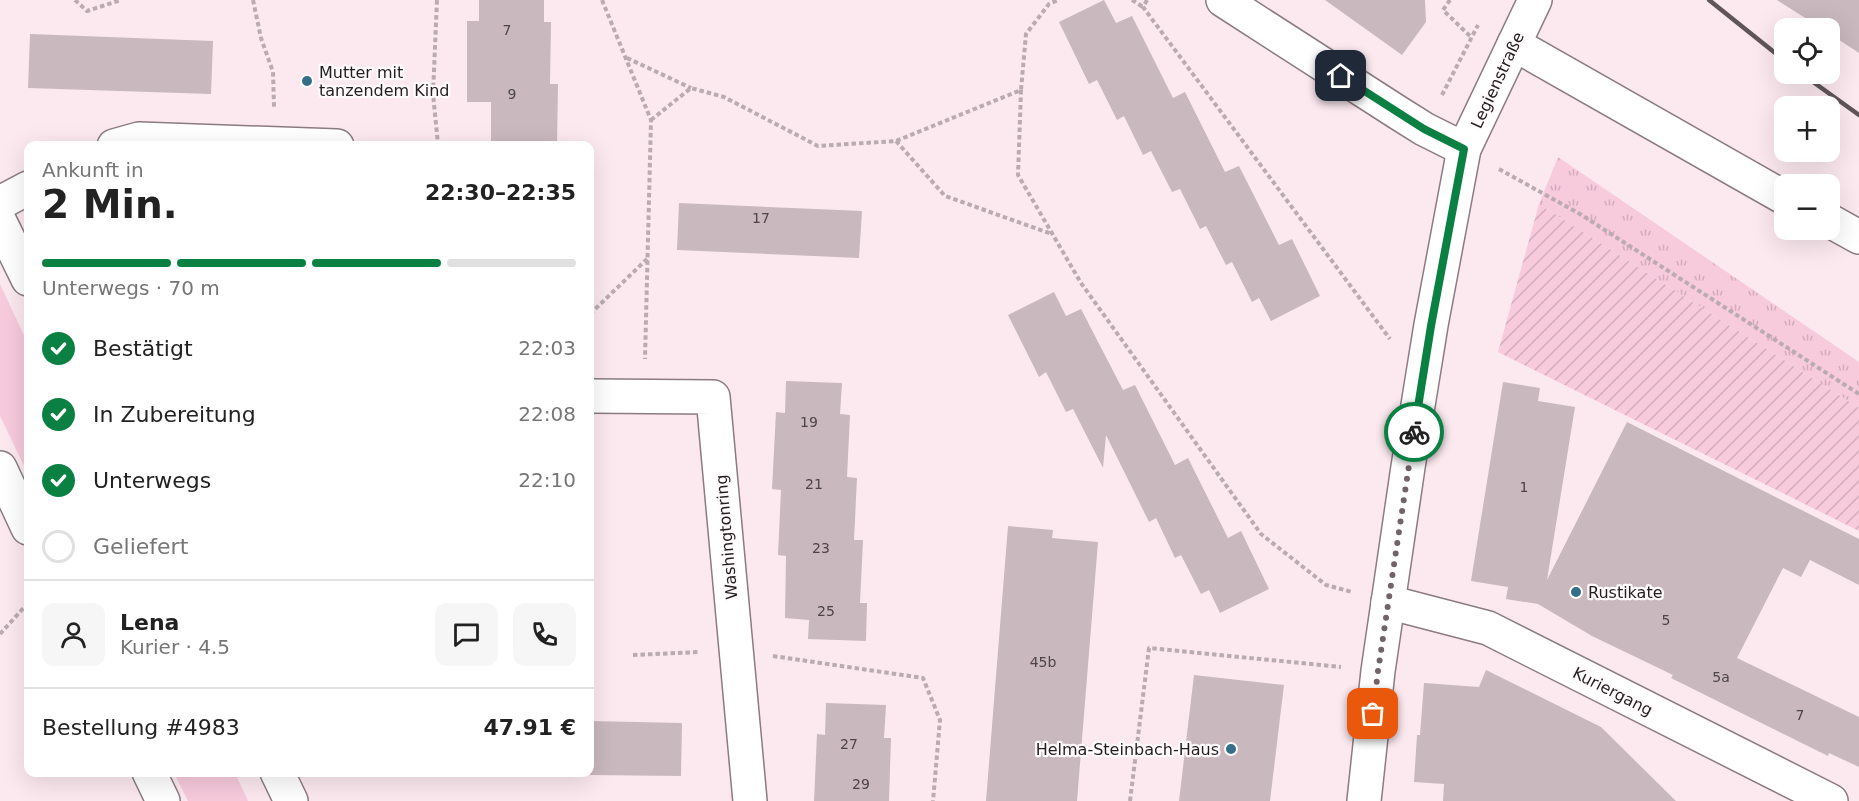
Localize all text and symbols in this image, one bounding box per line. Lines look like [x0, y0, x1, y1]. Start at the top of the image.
map controls [1774, 18, 1840, 240]
button: locate [1774, 18, 1840, 84]
house number: 7 [503, 22, 511, 38]
street label: Legienstraße [1467, 29, 1528, 131]
pin [1315, 50, 1366, 101]
icon: home [1324, 59, 1357, 92]
place label: Mutter mit tanzendem Kind [319, 63, 450, 100]
marker: Mutter mit tanzendem Kind [300, 74, 314, 88]
house number: 9 [508, 86, 516, 102]
button: + [1774, 96, 1840, 162]
text: Ankunft in [42, 158, 144, 182]
button: − [1774, 174, 1840, 240]
text: 22:30–22:35 [425, 180, 576, 205]
text: 2 Min. [42, 182, 177, 227]
house number: 17 [752, 210, 770, 226]
text: Unterwegs · 70 m [42, 276, 220, 300]
icon: check [42, 332, 75, 365]
text: Bestätigt [93, 336, 193, 361]
text: 22:03 [518, 336, 576, 360]
icon: check [42, 398, 75, 431]
text: In Zubereitung [93, 402, 256, 427]
text: 22:08 [518, 402, 576, 426]
courier [1384, 402, 1444, 462]
house number: 19 [800, 414, 818, 430]
icon: bike [1398, 416, 1431, 449]
icon: check [42, 464, 75, 497]
text: Unterwegs [93, 468, 211, 493]
text: 22:10 [518, 468, 576, 492]
street label: Washingtonring [712, 474, 741, 600]
house number: 21 [805, 476, 823, 492]
house number: 1 [1520, 479, 1528, 495]
text: Geliefert [93, 534, 188, 559]
house number: 23 [812, 540, 830, 556]
place label: Rustikate [1588, 583, 1663, 602]
marker: Rustikate [1569, 585, 1583, 599]
button: person [42, 603, 105, 666]
button: chat [435, 603, 498, 666]
button: phone [513, 603, 576, 666]
house number: 25 [817, 603, 835, 619]
text: Lena [120, 610, 179, 635]
house number: 5 [1662, 612, 1670, 628]
text: Kurier · 4.5 [120, 635, 230, 659]
house number: 45b [1030, 654, 1056, 670]
street label: Kuriergang [1570, 663, 1656, 720]
house number: 5a [1712, 669, 1730, 685]
pin [1347, 688, 1398, 739]
icon: bag [1356, 697, 1389, 730]
house number: 7 [1796, 707, 1804, 723]
text: Bestellung #4983 [42, 715, 240, 740]
text: 47.91 € [483, 715, 576, 740]
house number: 27 [840, 736, 858, 752]
place label: Helma-Steinbach-Haus [1036, 740, 1219, 759]
marker: Helma-Steinbach-Haus [1224, 742, 1238, 756]
house number: 29 [852, 776, 870, 792]

